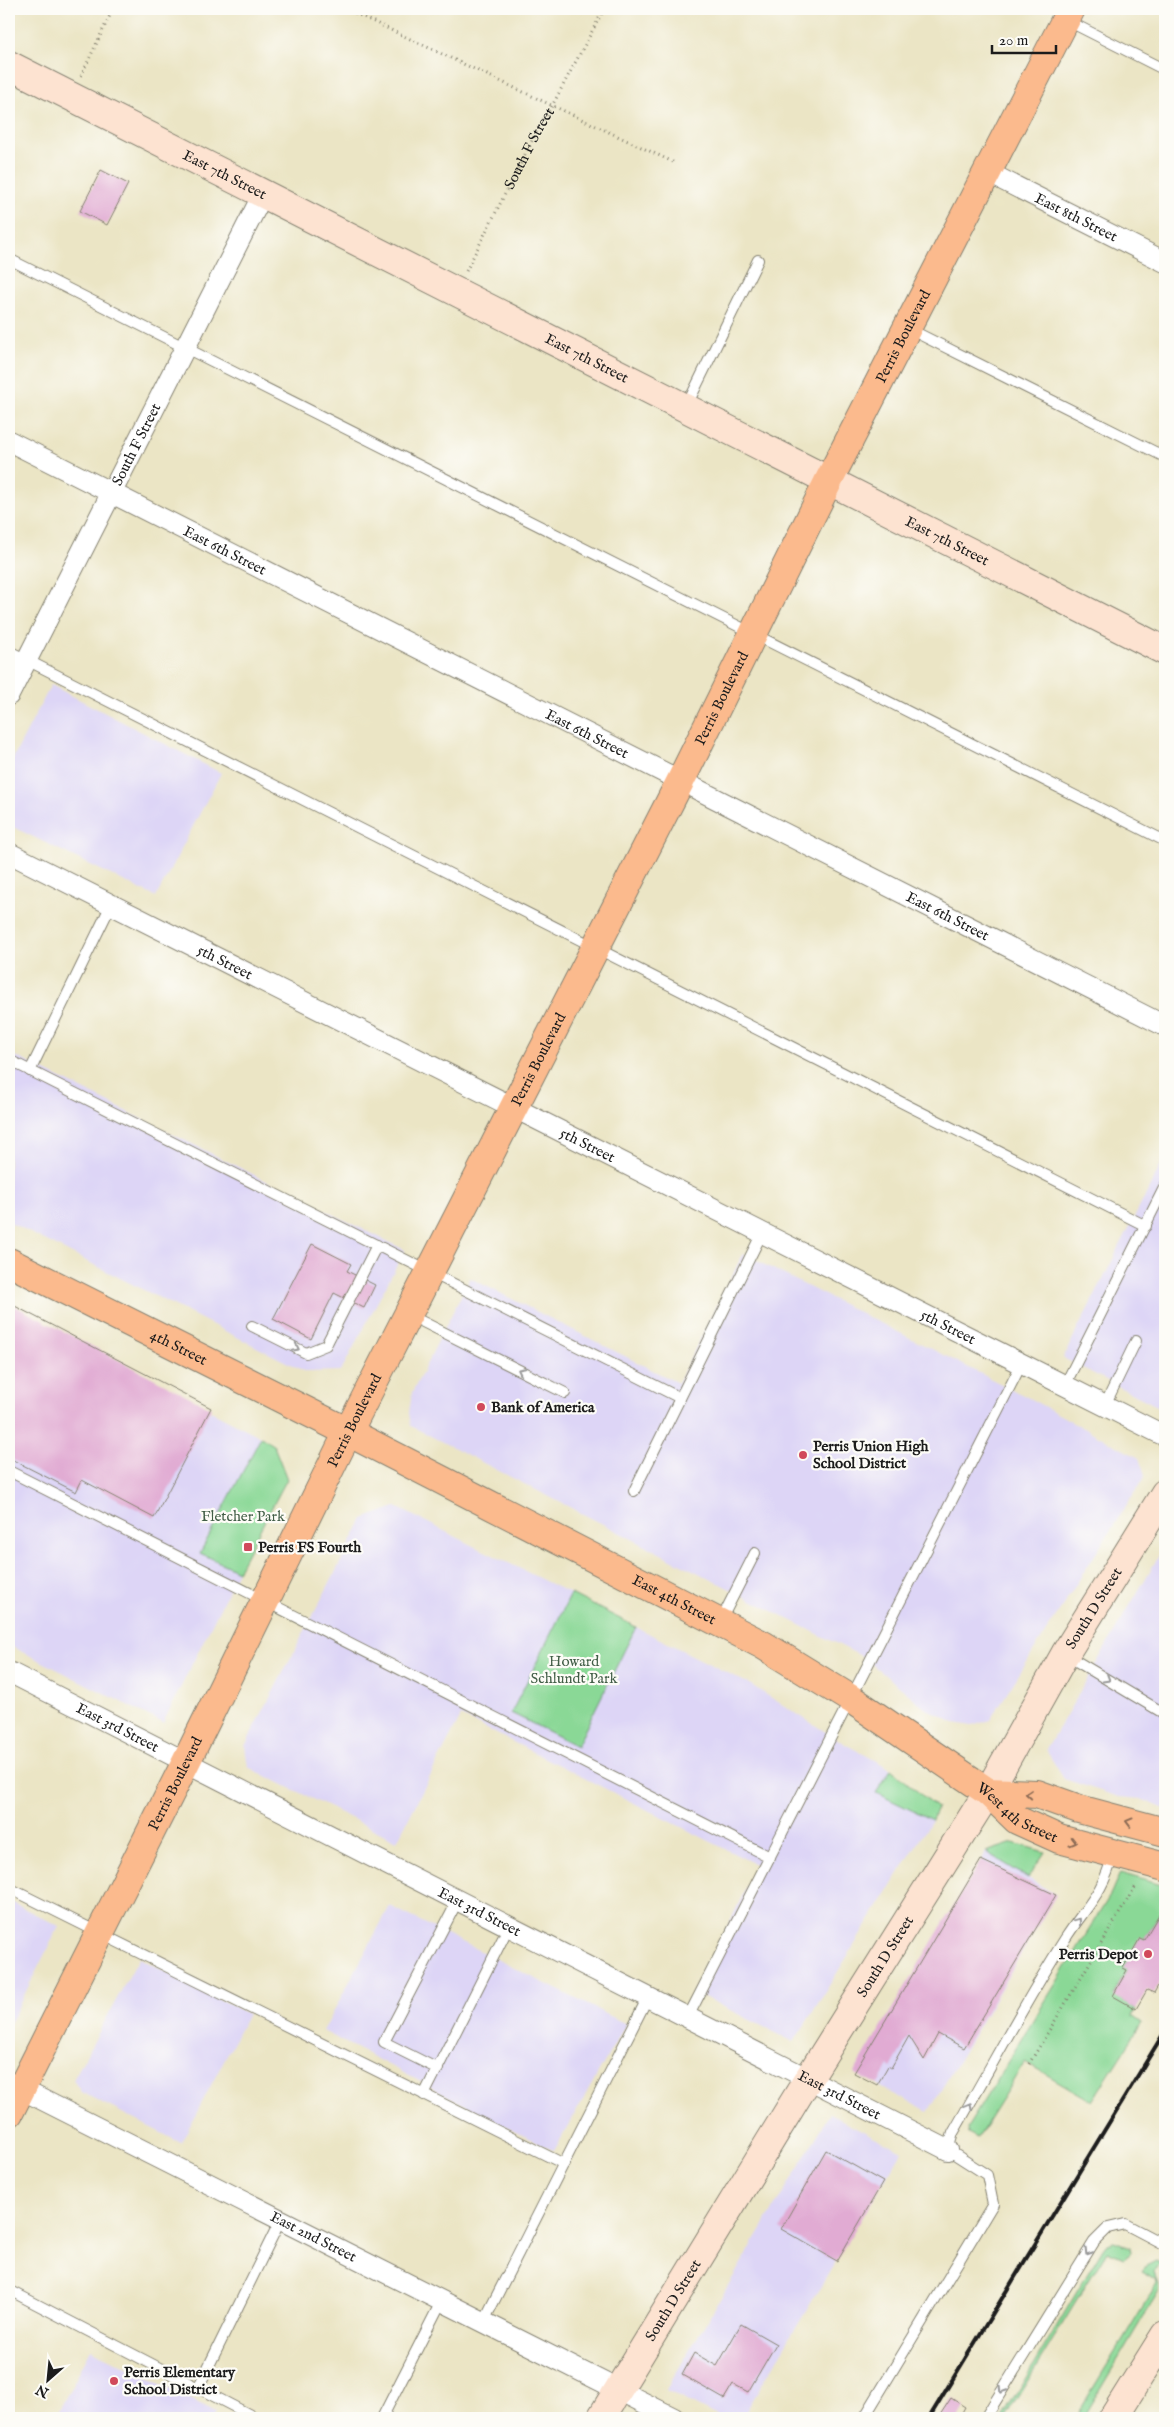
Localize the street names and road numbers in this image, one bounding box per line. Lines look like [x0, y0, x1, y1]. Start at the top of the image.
street label: South F Street [500, 104, 559, 193]
street label: East 7th Street [180, 146, 270, 204]
street label: East 8th Street [1031, 189, 1121, 246]
street label: Perris Boulevard [871, 286, 936, 386]
street label: East 7th Street [542, 329, 632, 388]
street label: South F Street [108, 400, 165, 489]
street label: East 7th Street [902, 512, 992, 570]
street label: East 6th Street [180, 522, 269, 580]
street label: Perris Boulevard [691, 647, 753, 749]
street label: East 6th Street [542, 705, 632, 763]
street label: East 6th Street [903, 888, 992, 945]
street label: 5th Street [194, 941, 256, 984]
street label: Perris Boulevard [507, 1009, 571, 1110]
street label: 5th Street [557, 1123, 618, 1167]
street label: 5th Street [917, 1305, 979, 1349]
street label: 4th Street [147, 1325, 210, 1370]
street label: Perris Boulevard [323, 1370, 387, 1470]
street label: South D Street [1061, 1564, 1126, 1653]
street label: East 4th Street [629, 1571, 719, 1629]
street label: East 3rd Street [73, 1699, 162, 1757]
street label: Perris Boulevard [144, 1733, 207, 1834]
street label: West 4th Street [973, 1778, 1061, 1847]
street label: East 3rd Street [435, 1883, 524, 1941]
street label: South D Street [853, 1912, 918, 2001]
street label: East 3rd Street [795, 2066, 884, 2124]
street label: East 2nd Street [267, 2207, 360, 2267]
street label: South D Street [641, 2256, 706, 2345]

